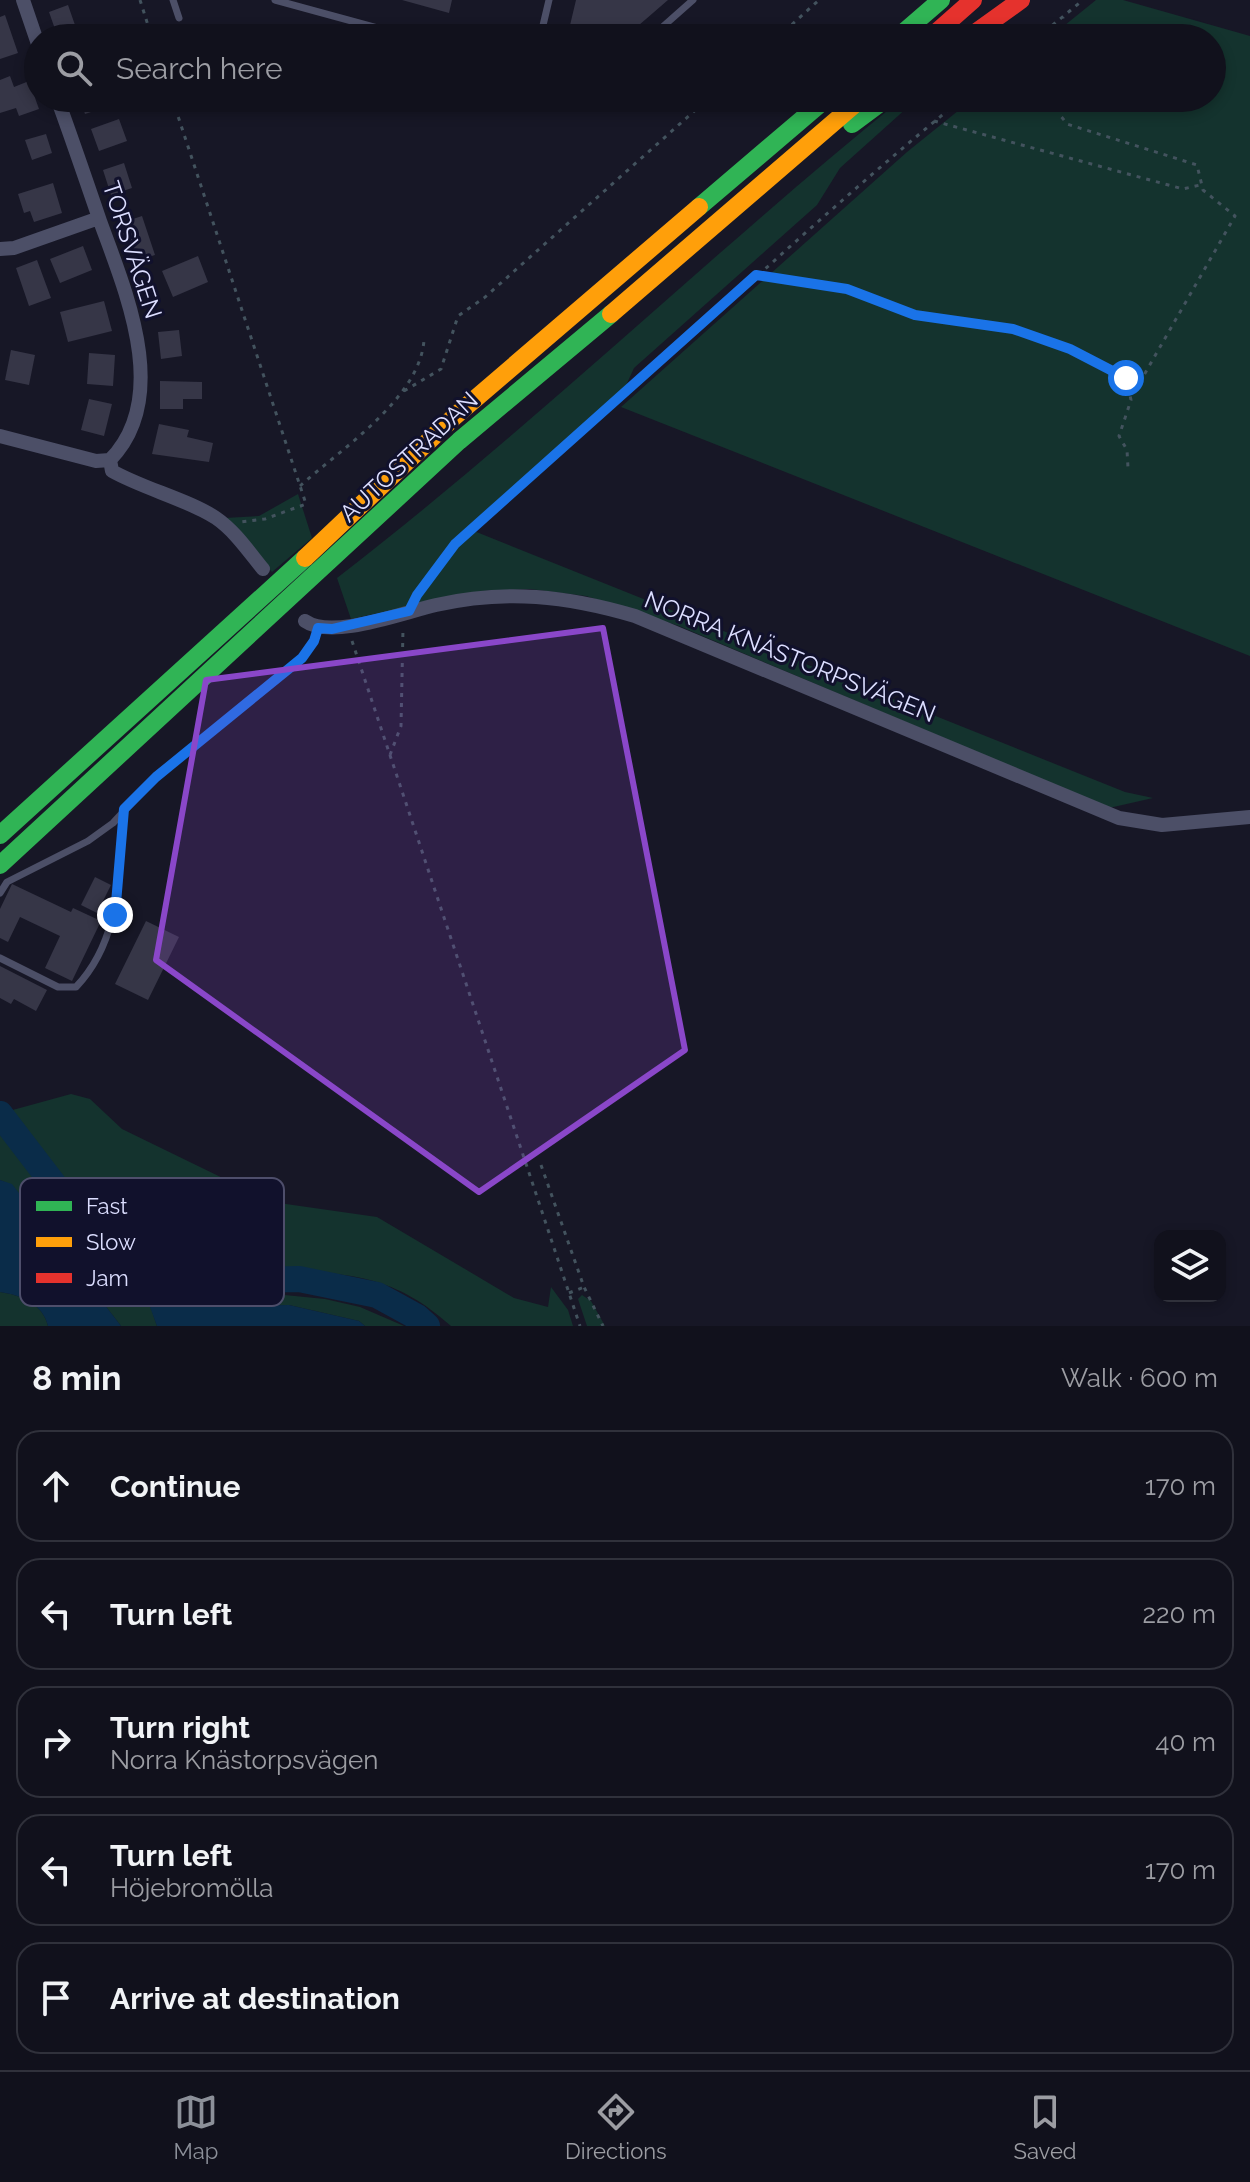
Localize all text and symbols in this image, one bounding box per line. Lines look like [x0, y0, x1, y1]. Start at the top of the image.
search box [24, 24, 1226, 112]
icon: search [52, 46, 96, 90]
text: Search here [116, 51, 283, 86]
street label: TORSVÄGEN [97, 177, 168, 322]
route start [1108, 360, 1144, 396]
street label: AUTOSTRADAN [334, 385, 484, 528]
street label: NORRA KNÄSTORPSVÄGEN [640, 585, 940, 728]
route end [97, 897, 133, 933]
legend [20, 1178, 284, 1306]
text: Fast [86, 1193, 128, 1219]
text: Slow [86, 1229, 136, 1255]
map controls [1154, 1230, 1226, 1302]
button: layers [1154, 1230, 1226, 1302]
text: Jam [86, 1265, 129, 1291]
text: 8 min [32, 1358, 122, 1398]
text: Walk · 600 m [1061, 1363, 1218, 1393]
icon: ahead [34, 1464, 78, 1508]
text: Continue [110, 1469, 241, 1504]
text: 170 m [1145, 1471, 1216, 1501]
icon: left [34, 1592, 78, 1636]
text: Turn left [110, 1597, 232, 1632]
text: 220 m [1142, 1599, 1216, 1629]
text: Turn right [110, 1710, 250, 1745]
icon: right [34, 1720, 78, 1764]
text: 40 m [1155, 1727, 1216, 1757]
text: Norra Knästorpsvägen [110, 1745, 379, 1775]
text: Turn left [110, 1838, 232, 1873]
icon: left [34, 1848, 78, 1892]
text: 170 m [1145, 1855, 1216, 1885]
text: Höjebromölla [110, 1873, 273, 1903]
icon: arrive [34, 1976, 78, 2020]
text: Arrive at destination [110, 1981, 400, 2016]
tab: Map [173, 2090, 218, 2164]
tab: Directions [565, 2090, 667, 2164]
tab: Saved [1014, 2090, 1077, 2164]

